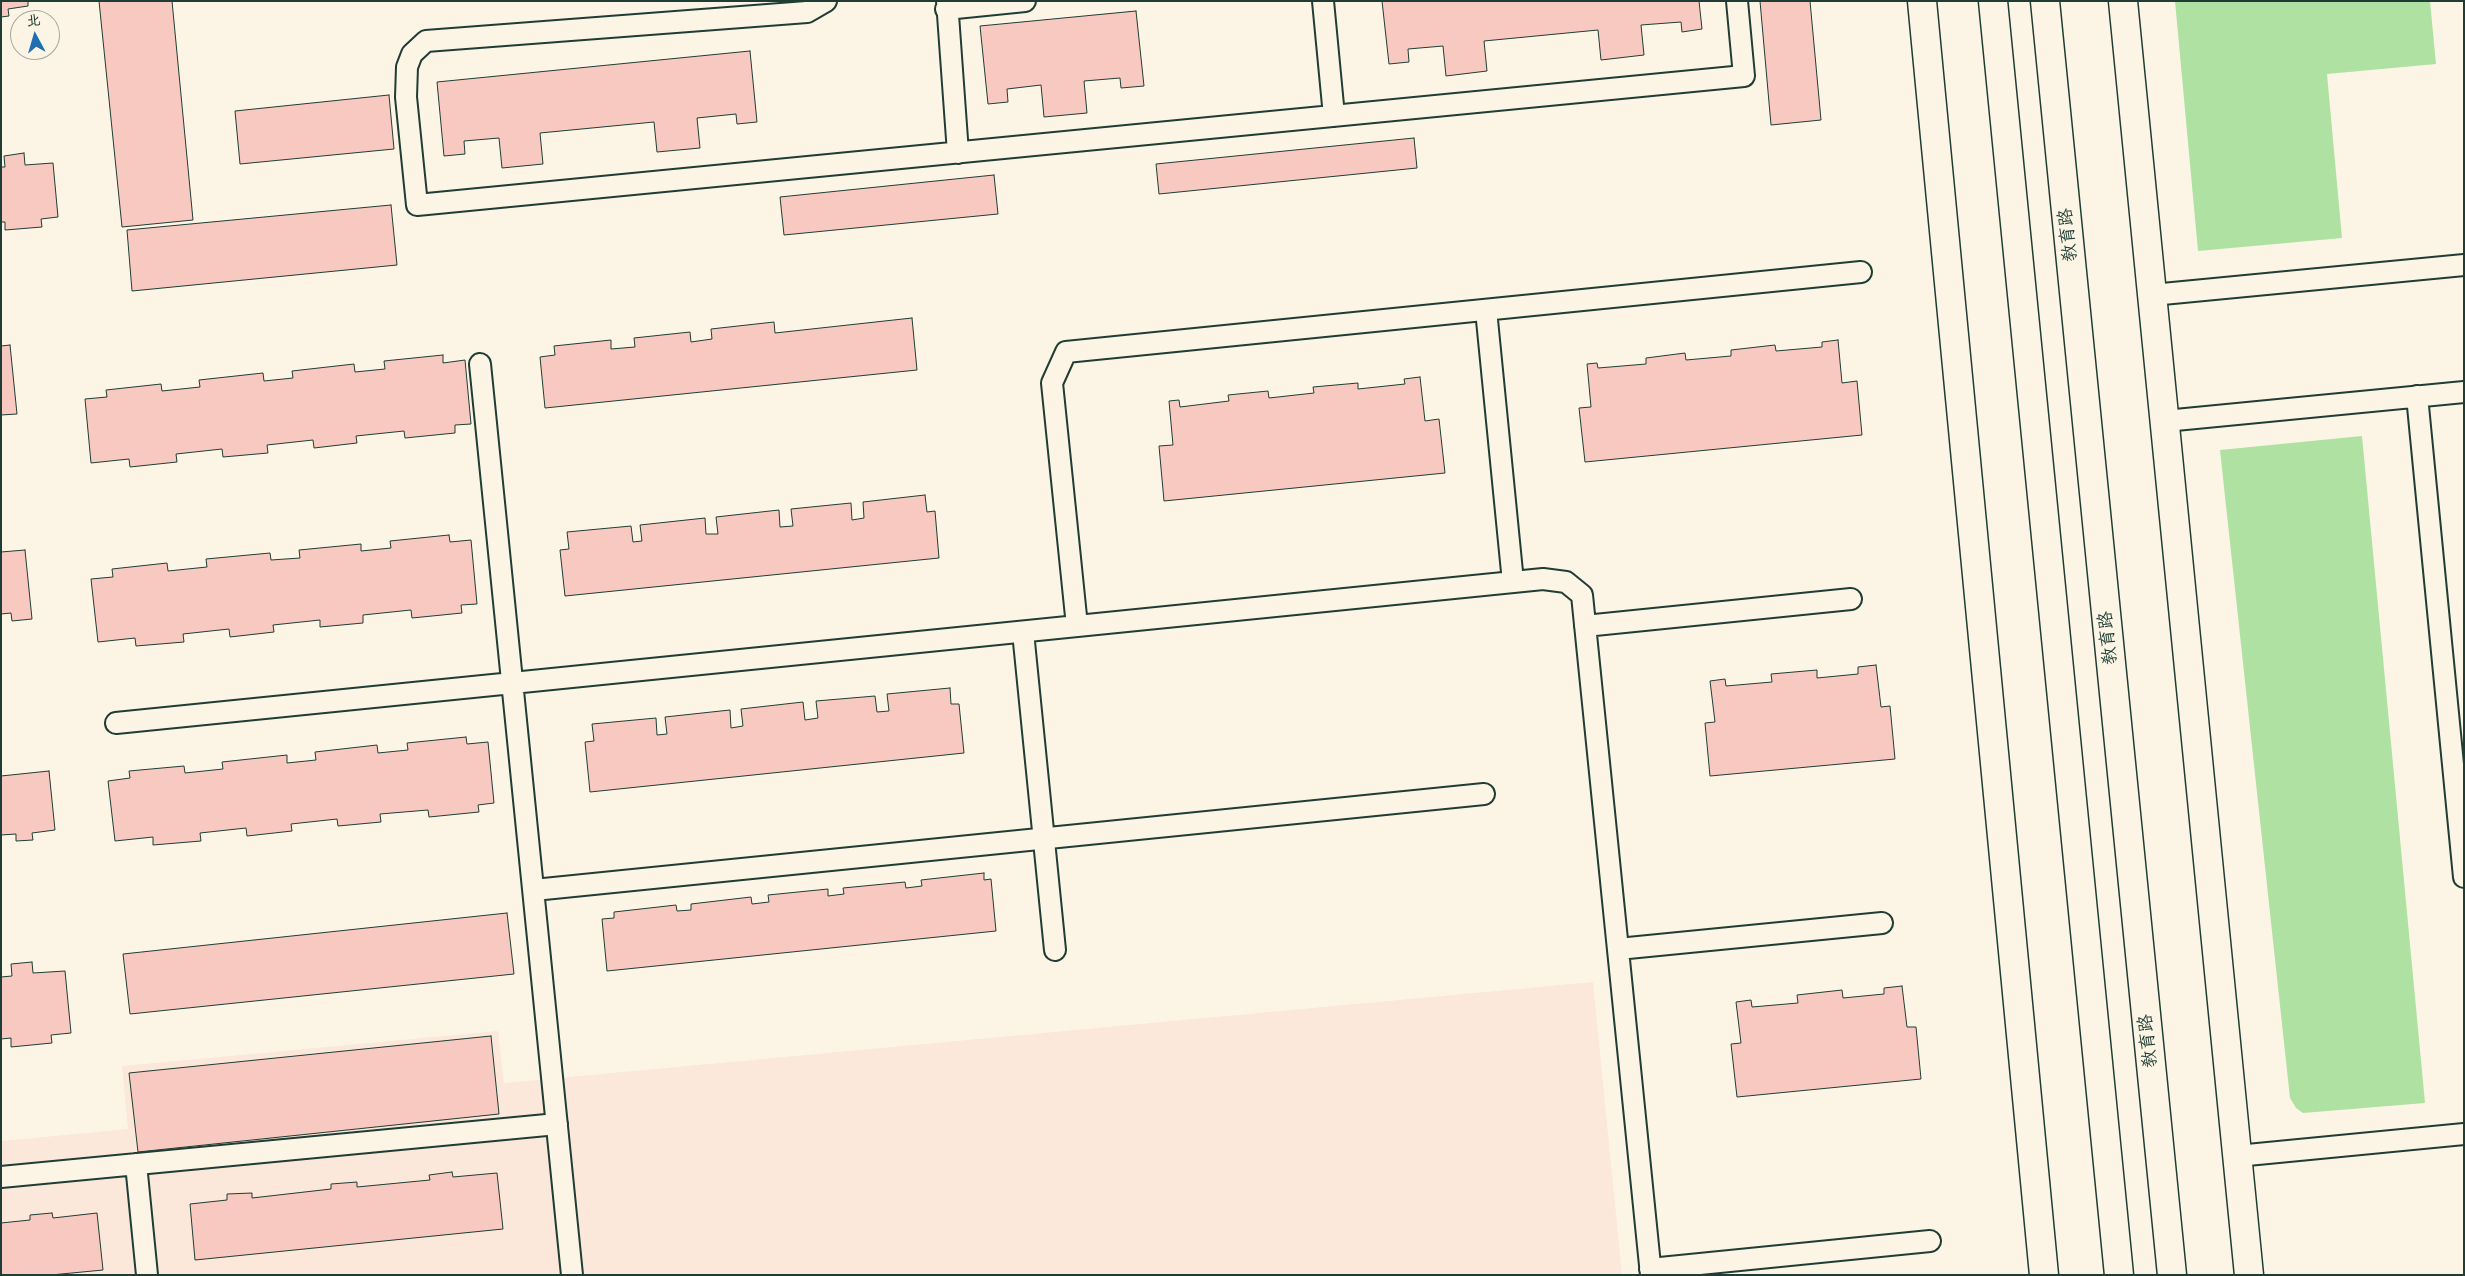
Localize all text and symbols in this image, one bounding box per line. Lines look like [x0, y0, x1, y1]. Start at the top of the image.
north arrow [10, 10, 60, 60]
text: 北 [26, 11, 41, 30]
street label: 教育路 [2054, 207, 2082, 263]
street label: 教育路 [2094, 610, 2122, 666]
street label: 教育路 [2134, 1013, 2162, 1069]

